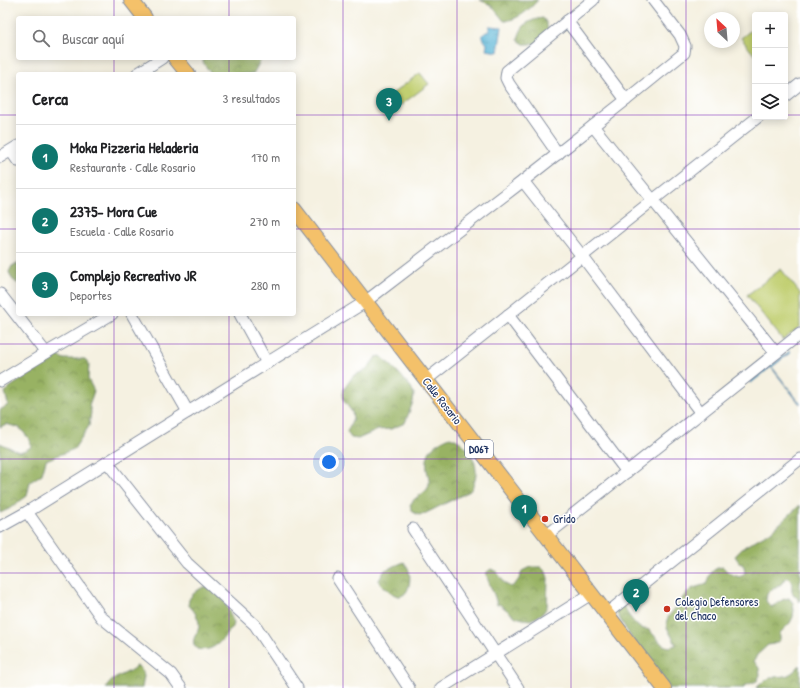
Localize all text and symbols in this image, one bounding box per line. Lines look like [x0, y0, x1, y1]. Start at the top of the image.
north arrow [704, 12, 740, 48]
map controls [752, 12, 788, 120]
button: + [752, 12, 788, 48]
search box [16, 16, 296, 60]
icon: search [30, 27, 52, 49]
text: Buscar aquí [62, 28, 125, 49]
button: − [752, 48, 788, 84]
button: layers [752, 84, 788, 120]
text: Cerca [32, 87, 68, 110]
pin: 3 [376, 88, 402, 121]
text: 3 resultados [222, 89, 280, 107]
text: Moka Pizzeria Heladeria [70, 137, 198, 158]
text: 1 [43, 148, 47, 166]
text: 170 m [251, 148, 280, 166]
text: Restaurante · Calle Rosario [70, 158, 195, 176]
text: 2375- Mora Cue [70, 201, 157, 222]
text: 2 [42, 212, 48, 230]
text: 270 m [250, 212, 280, 230]
text: Escuela · Calle Rosario [70, 222, 174, 240]
text: Complejo Recreativo JR [70, 265, 196, 286]
text: 3 [42, 276, 48, 294]
text: 280 m [251, 276, 280, 294]
text: Deportes [70, 286, 112, 304]
street label: Calle Rosario [419, 373, 466, 428]
road number: D067 [465, 440, 493, 458]
your location [319, 452, 339, 472]
pin: 1 [511, 495, 537, 528]
place label: Grido [553, 510, 576, 527]
marker: Grido [540, 514, 550, 524]
pin: 2 [623, 579, 649, 612]
place label: Colegio Defensores del Chaco [675, 593, 759, 624]
marker: Colegio Defensores del Chaco [662, 604, 672, 614]

